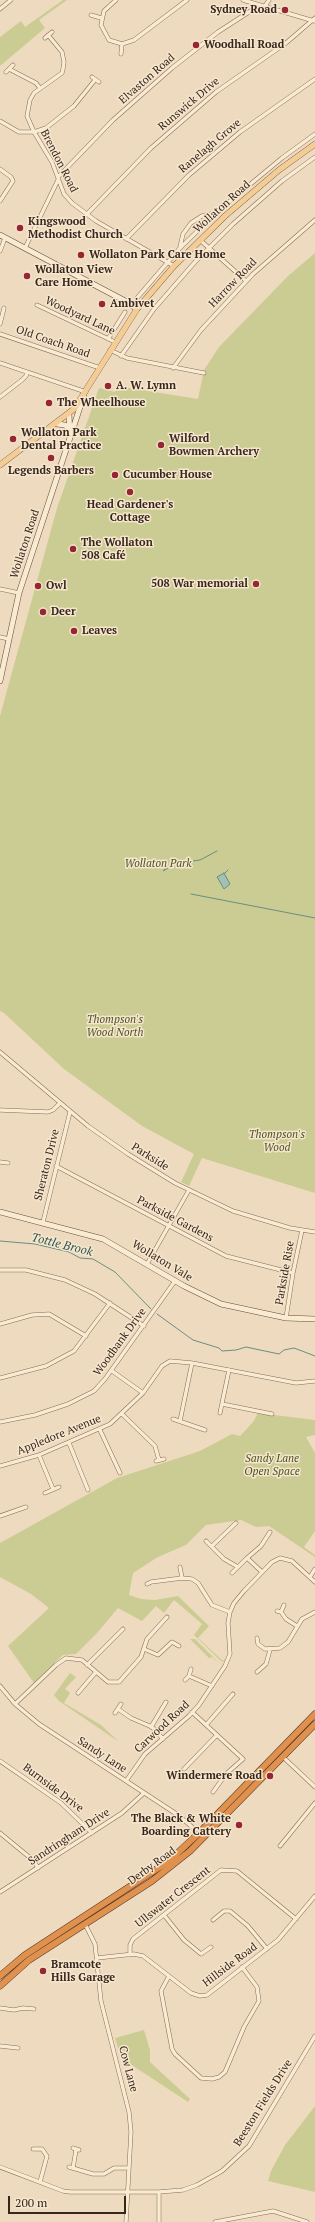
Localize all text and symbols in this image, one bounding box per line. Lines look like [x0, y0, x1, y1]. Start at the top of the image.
place label: Sydney Road [210, 3, 277, 17]
marker: Sydney Road [280, 5, 290, 15]
place label: Woodhall Road [204, 38, 284, 52]
marker: Woodhall Road [191, 40, 201, 50]
street label: Elvaston Road [116, 51, 178, 107]
street label: Runswick Drive [156, 75, 222, 133]
street label: Ranelagh Grove [176, 116, 244, 176]
street label: Brendon Road [37, 127, 81, 195]
street label: Wollaton Road [191, 178, 253, 236]
place label: Kingswood Methodist Church [28, 215, 123, 241]
marker: Kingswood Methodist Church [15, 223, 25, 233]
place label: Wollaton Park Care Home [89, 248, 226, 262]
marker: Wollaton Park Care Home [76, 250, 86, 260]
street label: Harrow Road [206, 256, 260, 310]
place label: Wollaton View Care Home [35, 263, 113, 289]
marker: Wollaton View Care Home [22, 271, 32, 281]
street label: Woodyard Lane [43, 294, 117, 338]
place label: Ambivet [110, 297, 154, 311]
marker: Ambivet [97, 299, 107, 309]
street label: Old Coach Road [14, 323, 92, 361]
place label: A. W. Lymn [116, 379, 176, 393]
marker: A. W. Lymn [103, 381, 113, 391]
place label: The Wheelhouse [57, 396, 145, 410]
marker: The Wheelhouse [44, 398, 54, 408]
place label: Wollaton Park Dental Practice [21, 426, 101, 452]
place label: Wilford Bowmen Archery [169, 432, 259, 458]
marker: Wollaton Park Dental Practice [8, 434, 18, 444]
marker: Wilford Bowmen Archery [156, 440, 166, 450]
marker: Legends Barbers [46, 453, 56, 463]
place label: Legends Barbers [8, 464, 94, 478]
place label: Cucumber House [123, 468, 212, 482]
marker: Cucumber House [110, 470, 120, 480]
marker: Head Gardener's Cottage [125, 487, 135, 497]
place label: Head Gardener's Cottage [87, 498, 173, 524]
street label: Wollaton Road [8, 508, 42, 580]
place label: The Wollaton 508 Café [81, 536, 153, 562]
marker: The Wollaton 508 Café [68, 544, 78, 554]
place label: 508 War memorial [151, 577, 248, 591]
place label: Owl [46, 579, 67, 593]
marker: 508 War memorial [251, 579, 261, 589]
marker: Owl [33, 581, 43, 591]
place label: Deer [51, 605, 76, 619]
marker: Deer [38, 607, 48, 617]
place label: Leaves [82, 624, 117, 638]
marker: Leaves [69, 626, 79, 636]
park label: Wollaton Park [124, 857, 192, 871]
park label: Thompson's Wood North [87, 1013, 143, 1039]
street label: Sheraton Drive [32, 1128, 62, 1202]
park label: Thompson's Wood [249, 1128, 305, 1154]
street label: Parkside [129, 1140, 171, 1174]
street label: Parkside Gardens [135, 1193, 215, 1245]
water label: Tottle Brook [30, 1230, 94, 1260]
street label: Wollaton Vale [129, 1238, 195, 1284]
street label: Parkside Rise [273, 1240, 297, 1306]
street label: Woodbank Drive [91, 1306, 149, 1378]
street label: Appledore Avenue [15, 1412, 103, 1458]
park label: Sandy Lane Open Space [244, 1452, 300, 1478]
street label: Carwood Road [132, 1698, 192, 1756]
street label: Sandy Lane [75, 1734, 129, 1776]
street label: Burnside Drive [20, 1761, 86, 1815]
place label: Windermere Road [166, 1769, 262, 1783]
marker: Windermere Road [265, 1771, 275, 1781]
street label: Sandringham Drive [26, 1806, 112, 1868]
place label: The Black & White Boarding Cattery [131, 1812, 231, 1838]
marker: The Black & White Boarding Cattery [234, 1820, 244, 1830]
street label: Derby Road [125, 1844, 179, 1888]
street label: Ullswater Crescent [133, 1864, 213, 1930]
street label: Hillside Road [200, 1940, 260, 1990]
place label: Bramcote Hills Garage [51, 1958, 115, 1984]
marker: Bramcote Hills Garage [38, 1966, 48, 1976]
street label: Cow Lane [116, 2045, 140, 2093]
street label: Beeston Fields Drive [231, 2057, 295, 2149]
scale bar [10, 2188, 128, 2214]
text: 200 m [15, 2195, 47, 2210]

